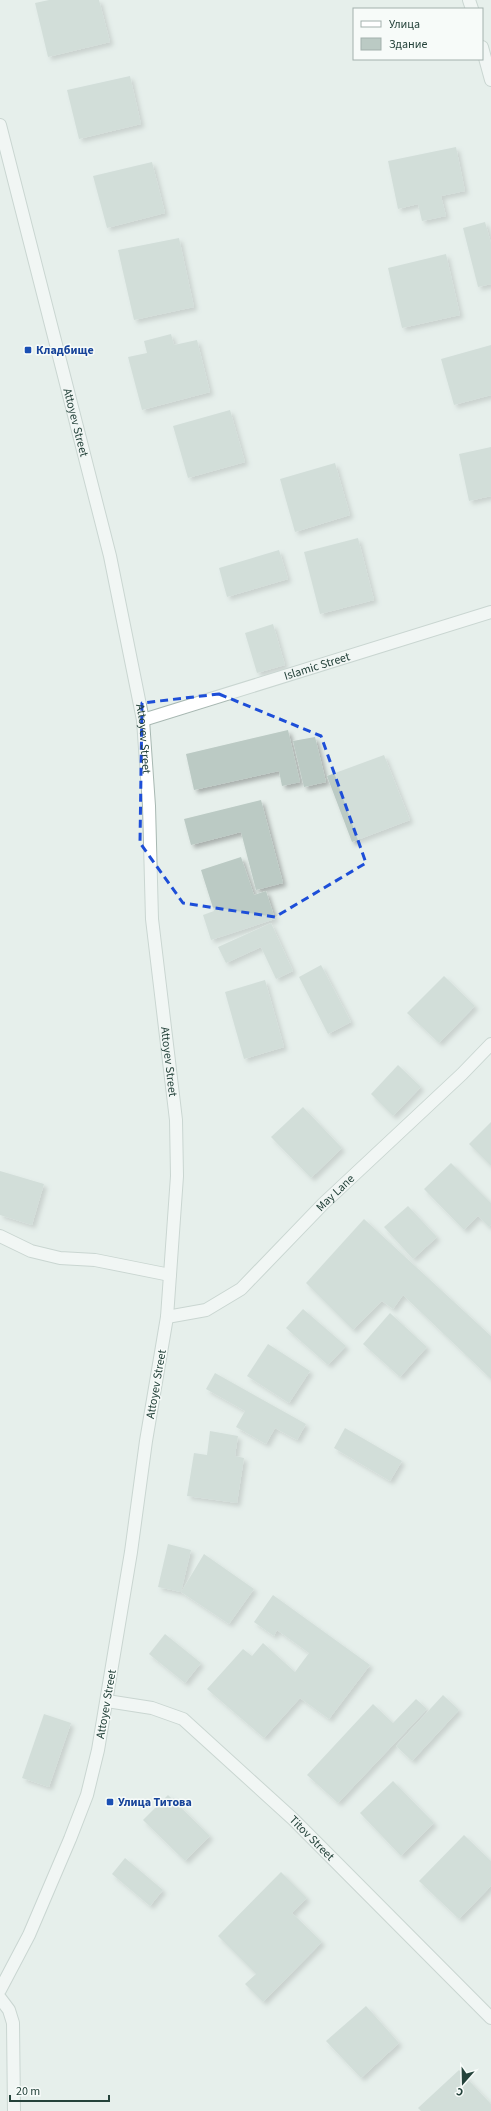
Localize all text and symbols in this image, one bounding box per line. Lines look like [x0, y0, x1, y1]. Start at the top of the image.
legend [353, 8, 483, 60]
text: Улица [389, 16, 420, 33]
text: Здание [389, 36, 428, 53]
place label: Кладбище [36, 342, 94, 359]
marker: Кладбище [23, 345, 33, 355]
street label: Attoyev Street [59, 386, 92, 459]
street label: Islamic Street [282, 648, 352, 685]
street label: Attoyev Street [131, 703, 155, 775]
street label: Attoyev Street [156, 1026, 181, 1098]
street label: May Lane [312, 1171, 358, 1215]
street label: Attoyev Street [142, 1348, 171, 1420]
street label: Attoyev Street [92, 1668, 121, 1740]
place label: Улица Титова [118, 1794, 192, 1811]
marker: Улица Титова [105, 1797, 115, 1807]
street label: Titov Street [285, 1812, 338, 1865]
north arrow [443, 2063, 483, 2103]
scale bar [10, 2077, 109, 2103]
text: 20 m [16, 2083, 40, 2100]
text: С [454, 2084, 465, 2100]

